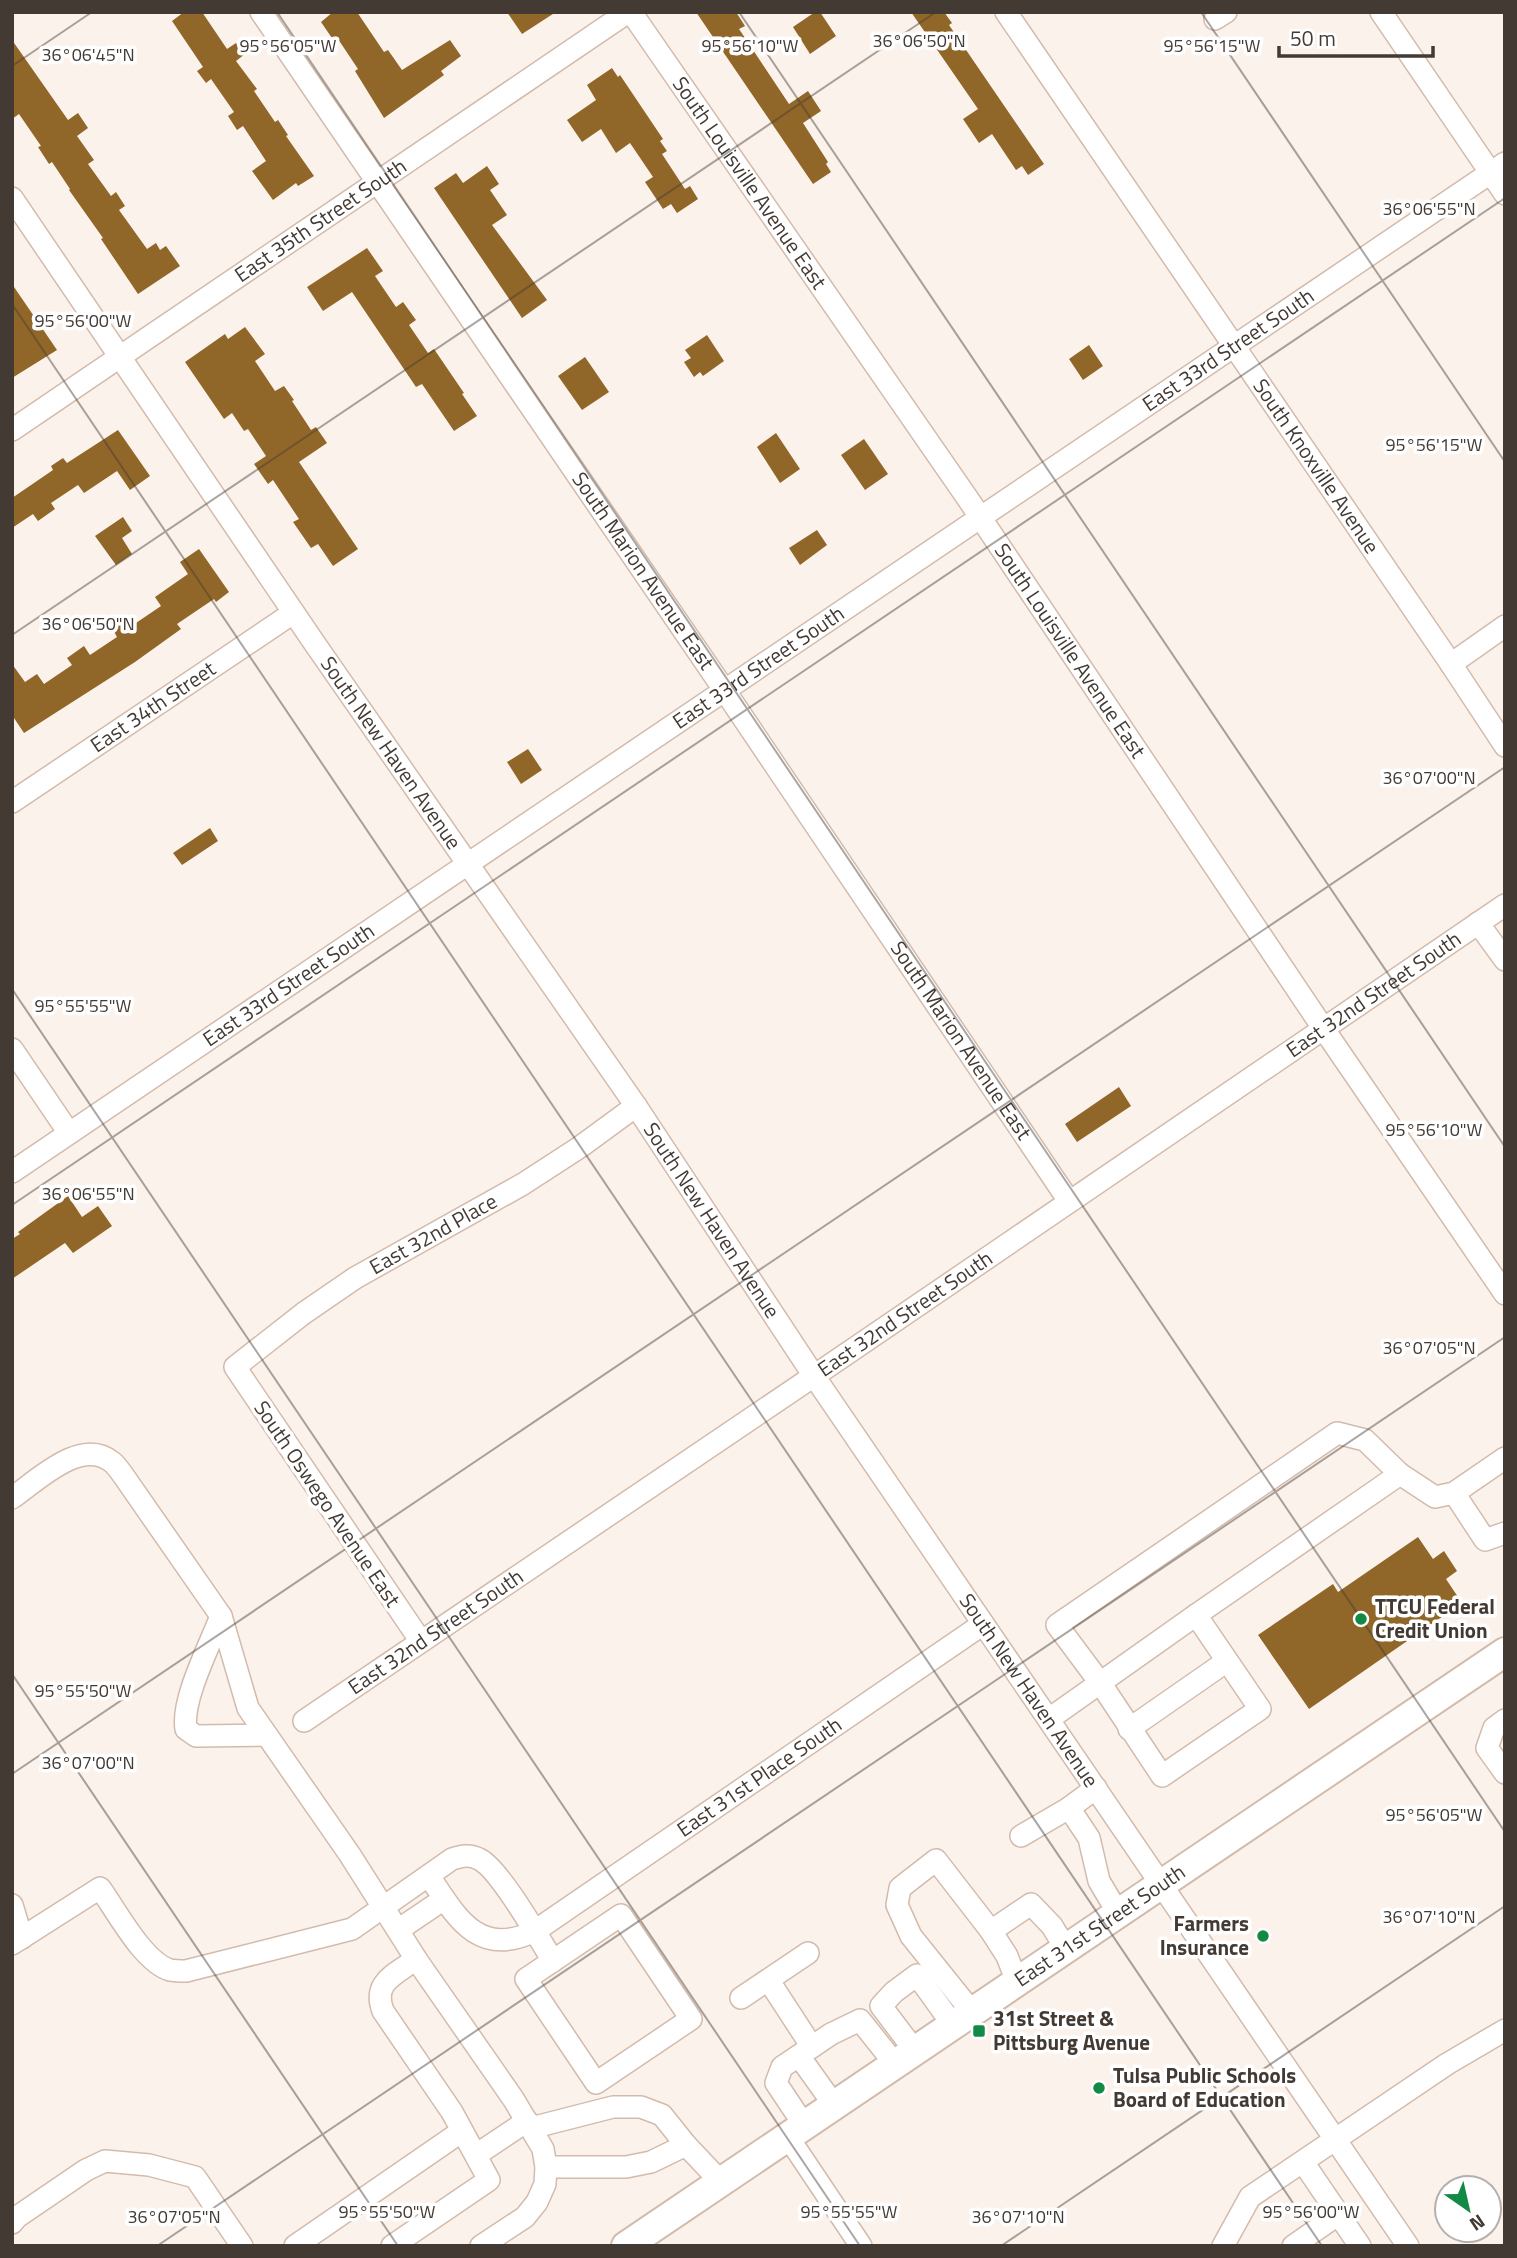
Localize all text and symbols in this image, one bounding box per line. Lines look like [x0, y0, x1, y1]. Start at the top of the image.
scale bar [1279, 14, 1433, 58]
text: 50 m [1290, 22, 1336, 54]
text: 36°06'50"N [872, 27, 966, 54]
text: 95°56'05"W [240, 32, 337, 59]
text: 95°56'10"W [702, 32, 799, 59]
text: 95°56'15"W [1164, 32, 1261, 59]
text: 36°06'45"N [41, 41, 135, 68]
street label: South Louisville Avenue East [665, 69, 836, 296]
street label: East 35th Street South [228, 150, 413, 290]
text: 36°06'55"N [1382, 195, 1476, 222]
street label: East 33rd Street South [1135, 280, 1320, 419]
text: 95°56'00"W [35, 307, 132, 334]
street label: South Knoxville Avenue [1246, 372, 1388, 560]
text: 95°56'15"W [1386, 431, 1483, 458]
street label: South Marion Avenue East [565, 465, 723, 676]
street label: South Louisville Avenue East [987, 536, 1155, 765]
street label: East 33rd Street South [666, 597, 850, 736]
text: 36°06'50"N [41, 610, 135, 637]
street label: South New Haven Avenue [313, 649, 470, 856]
street label: East 34th Street [83, 652, 222, 760]
text: 36°07'00"N [1382, 764, 1476, 791]
street label: East 33rd Street South [196, 915, 381, 1054]
street label: East 32nd Street South [1279, 923, 1467, 1065]
street label: South Marion Avenue East [883, 934, 1041, 1146]
text: 95°55'55"W [35, 992, 132, 1019]
street label: South New Haven Avenue [636, 1116, 789, 1324]
text: 95°56'10"W [1386, 1116, 1483, 1143]
text: 36°06'55"N [41, 1180, 135, 1207]
street label: East 32nd Place [363, 1185, 503, 1282]
street label: East 32nd Street South [811, 1242, 999, 1384]
text: 36°07'05"N [1382, 1334, 1476, 1361]
street label: South Oswego Avenue East [247, 1394, 409, 1614]
street label: East 32nd Street South [341, 1560, 529, 1702]
street label: South New Haven Avenue [952, 1586, 1107, 1794]
place label: TTCU Federal Credit Union [1375, 1590, 1495, 1646]
marker: TTCU Federal Credit Union [1353, 1611, 1369, 1627]
text: 95°55'50"W [35, 1677, 132, 1704]
street label: East 31st Place South [670, 1708, 848, 1844]
text: 36°07'00"N [41, 1749, 135, 1776]
text: 95°56'05"W [1386, 1801, 1483, 1828]
street label: East 31st Street South [1007, 1856, 1191, 1994]
text: 36°07'10"N [1382, 1903, 1476, 1930]
place label: Farmers Insurance [1160, 1907, 1249, 1963]
marker: Farmers Insurance [1255, 1928, 1271, 1944]
place label: 31st Street & Pittsburg Avenue [993, 2002, 1150, 2058]
marker: 31st Street & Pittsburg Avenue [971, 2023, 987, 2039]
place label: Tulsa Public Schools Board of Education [1113, 2059, 1296, 2115]
marker: Tulsa Public Schools Board of Education [1091, 2080, 1107, 2096]
north arrow [1433, 2174, 1503, 2244]
text: 95°55'50"W [339, 2198, 436, 2225]
text: 95°55'55"W [801, 2198, 898, 2225]
text: 95°56'00"W [1263, 2198, 1360, 2225]
text: 36°07'05"N [127, 2203, 221, 2230]
text: 36°07'10"N [971, 2203, 1065, 2230]
text: N [1464, 2208, 1491, 2239]

